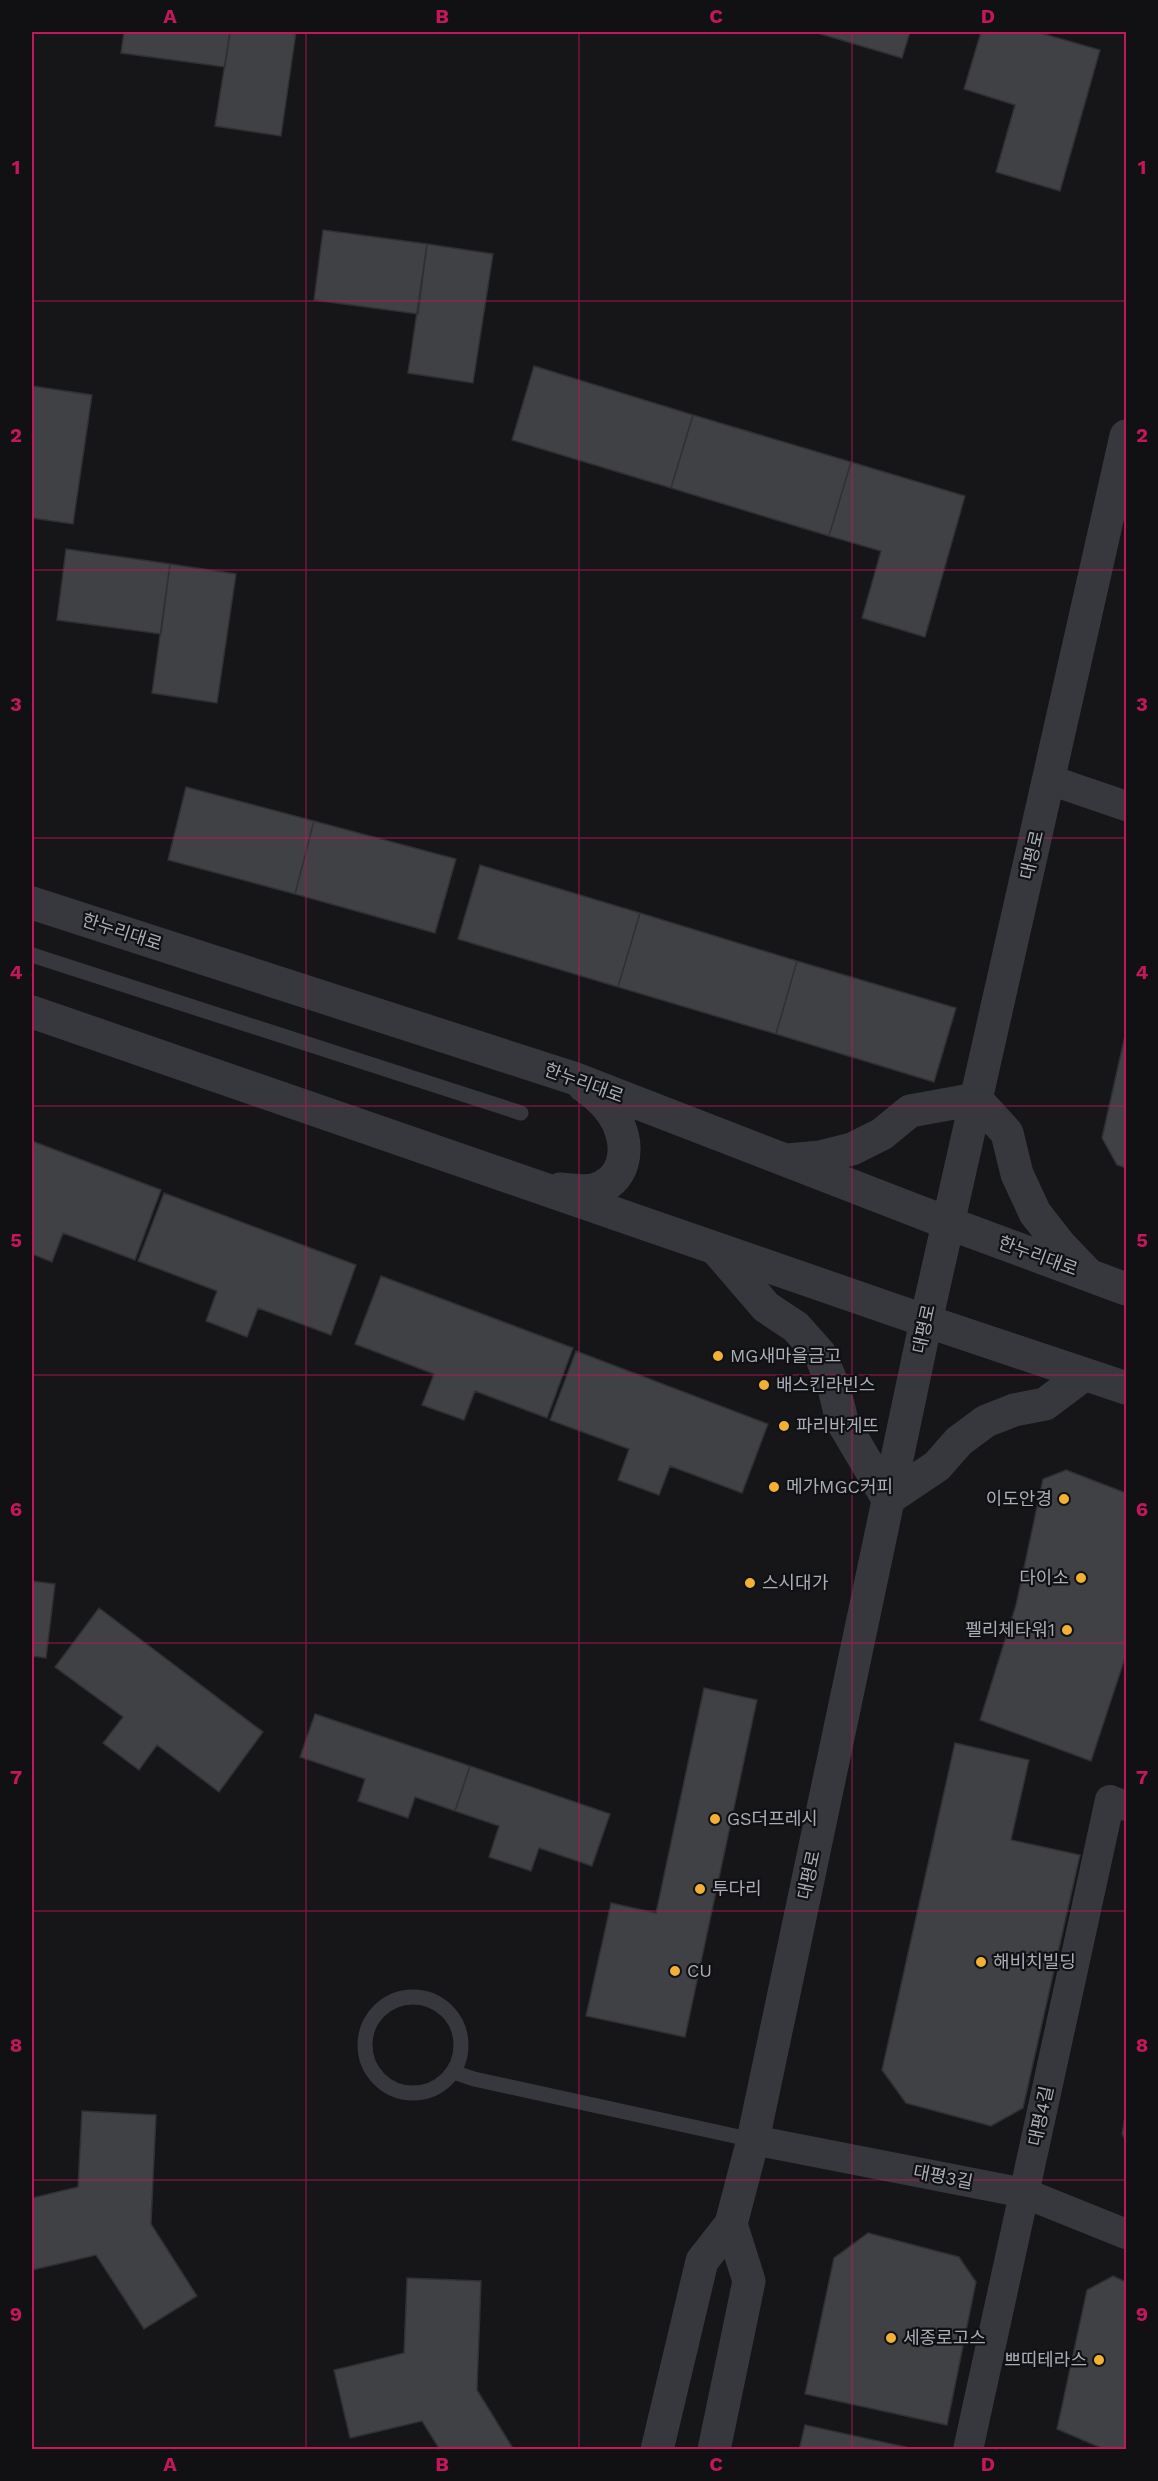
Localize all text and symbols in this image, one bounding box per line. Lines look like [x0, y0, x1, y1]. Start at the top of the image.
text: A [163, 4, 177, 28]
text: B [435, 4, 449, 28]
text: C [709, 4, 723, 28]
text: D [981, 4, 995, 28]
text: 1 [12, 155, 20, 179]
text: 1 [1138, 155, 1146, 179]
text: 2 [10, 423, 22, 447]
text: 2 [1136, 423, 1148, 447]
text: 3 [10, 692, 22, 716]
text: 3 [1136, 692, 1148, 716]
street label: 대평로 [1016, 828, 1047, 881]
street label: 한누리대로 [80, 909, 165, 954]
text: 4 [10, 960, 23, 984]
text: 4 [1136, 960, 1149, 984]
street label: 한누리대로 [542, 1059, 627, 1107]
text: 5 [10, 1228, 22, 1252]
text: 5 [1136, 1228, 1148, 1252]
street label: 한누리대로 [996, 1232, 1081, 1280]
street label: 대평로 [908, 1302, 939, 1355]
place label: MG새마을금고 [730, 1345, 841, 1366]
marker: MG새마을금고 [711, 1349, 725, 1363]
place label: 배스킨라빈스 [776, 1374, 875, 1395]
marker: 배스킨라빈스 [757, 1378, 771, 1392]
place label: 파리바게뜨 [796, 1415, 879, 1436]
marker: 파리바게뜨 [777, 1419, 791, 1433]
place label: 메가MGC커피 [786, 1476, 893, 1497]
marker: 메가MGC커피 [767, 1480, 781, 1494]
place label: 이도안경 [986, 1488, 1052, 1509]
marker: 이도안경 [1057, 1492, 1071, 1506]
text: 6 [10, 1497, 22, 1521]
text: 6 [1136, 1497, 1148, 1521]
place label: 다이소 [1019, 1567, 1069, 1588]
marker: 다이소 [1074, 1571, 1088, 1585]
place label: 스시대가 [762, 1572, 829, 1593]
marker: 스시대가 [743, 1576, 757, 1590]
place label: 펠리체타워1 [965, 1619, 1055, 1640]
marker: 펠리체타워1 [1060, 1623, 1074, 1637]
text: 7 [10, 1765, 22, 1789]
text: 7 [1136, 1765, 1148, 1789]
place label: GS더프레시 [727, 1808, 818, 1829]
marker: GS더프레시 [708, 1812, 722, 1826]
street label: 대평로 [793, 1848, 824, 1901]
place label: 투다리 [712, 1878, 762, 1899]
marker: 투다리 [693, 1882, 707, 1896]
place label: 해비치빌딩 [993, 1951, 1076, 1972]
marker: 해비치빌딩 [974, 1955, 988, 1969]
place label: CU [687, 1960, 712, 1981]
marker: CU [668, 1964, 682, 1978]
text: 8 [10, 2033, 22, 2057]
text: 8 [1136, 2033, 1148, 2057]
street label: 대평4길 [1024, 2084, 1057, 2148]
street label: 대평3길 [912, 2160, 975, 2193]
text: 9 [10, 2302, 22, 2326]
text: 9 [1136, 2302, 1148, 2326]
place label: 세종로고스 [903, 2327, 986, 2348]
marker: 세종로고스 [884, 2331, 898, 2345]
place label: 쁘띠테라스 [1004, 2349, 1087, 2370]
marker: 쁘띠테라스 [1092, 2353, 1106, 2367]
text: A [163, 2452, 177, 2476]
text: B [435, 2452, 449, 2476]
text: C [709, 2452, 723, 2476]
text: D [981, 2452, 995, 2476]

